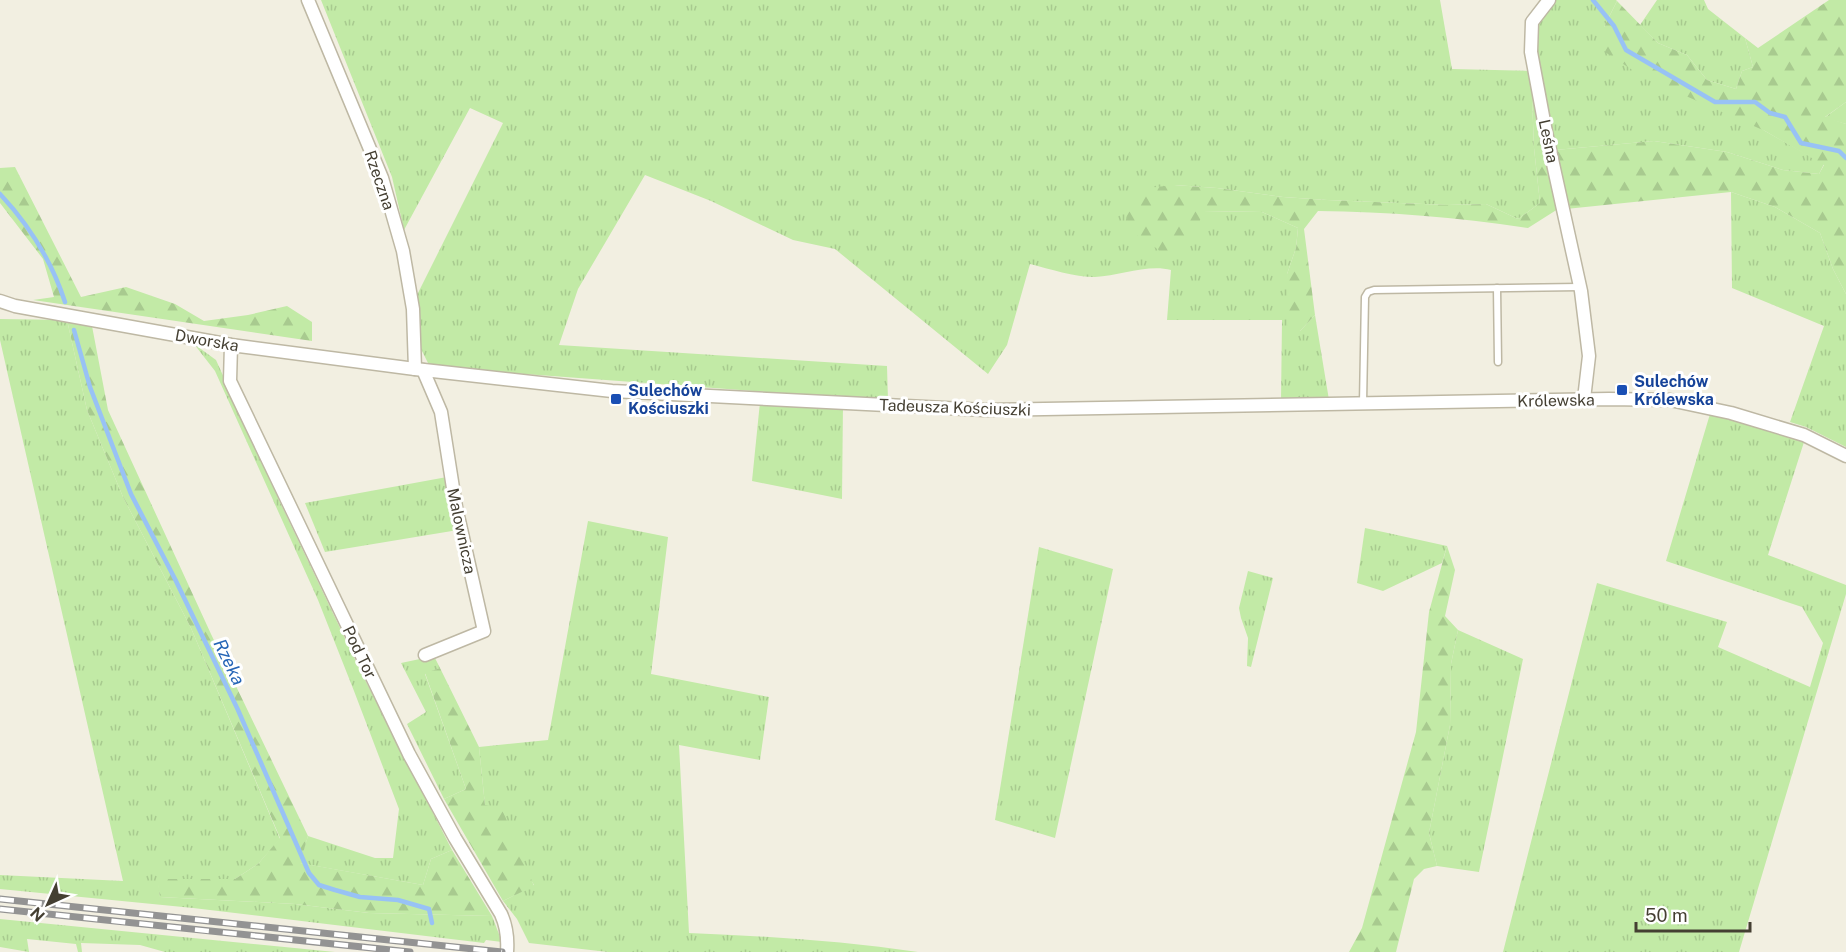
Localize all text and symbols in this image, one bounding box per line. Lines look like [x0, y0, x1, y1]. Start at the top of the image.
street label: Leśna [1535, 118, 1562, 165]
street label: Rzeczna [361, 148, 399, 212]
street label: Dworska [174, 326, 240, 355]
place label: Sulechów Królewska [1634, 372, 1714, 409]
place label: Sulechów Kościuszki [628, 381, 709, 418]
marker: Sulechów Królewska [1615, 383, 1629, 397]
street label: Królewska [1517, 390, 1595, 411]
marker: Sulechów Kościuszki [609, 392, 623, 406]
street label: Tadeusza Kościuszki [879, 395, 1031, 420]
street label: Malownicza [443, 487, 480, 576]
street label: Pod Tor [339, 623, 380, 682]
water label: Rzeka [209, 635, 250, 688]
north arrow [18, 874, 78, 934]
scale bar [1636, 895, 1750, 933]
text: N [27, 903, 49, 925]
text: 50 m [1645, 905, 1688, 926]

